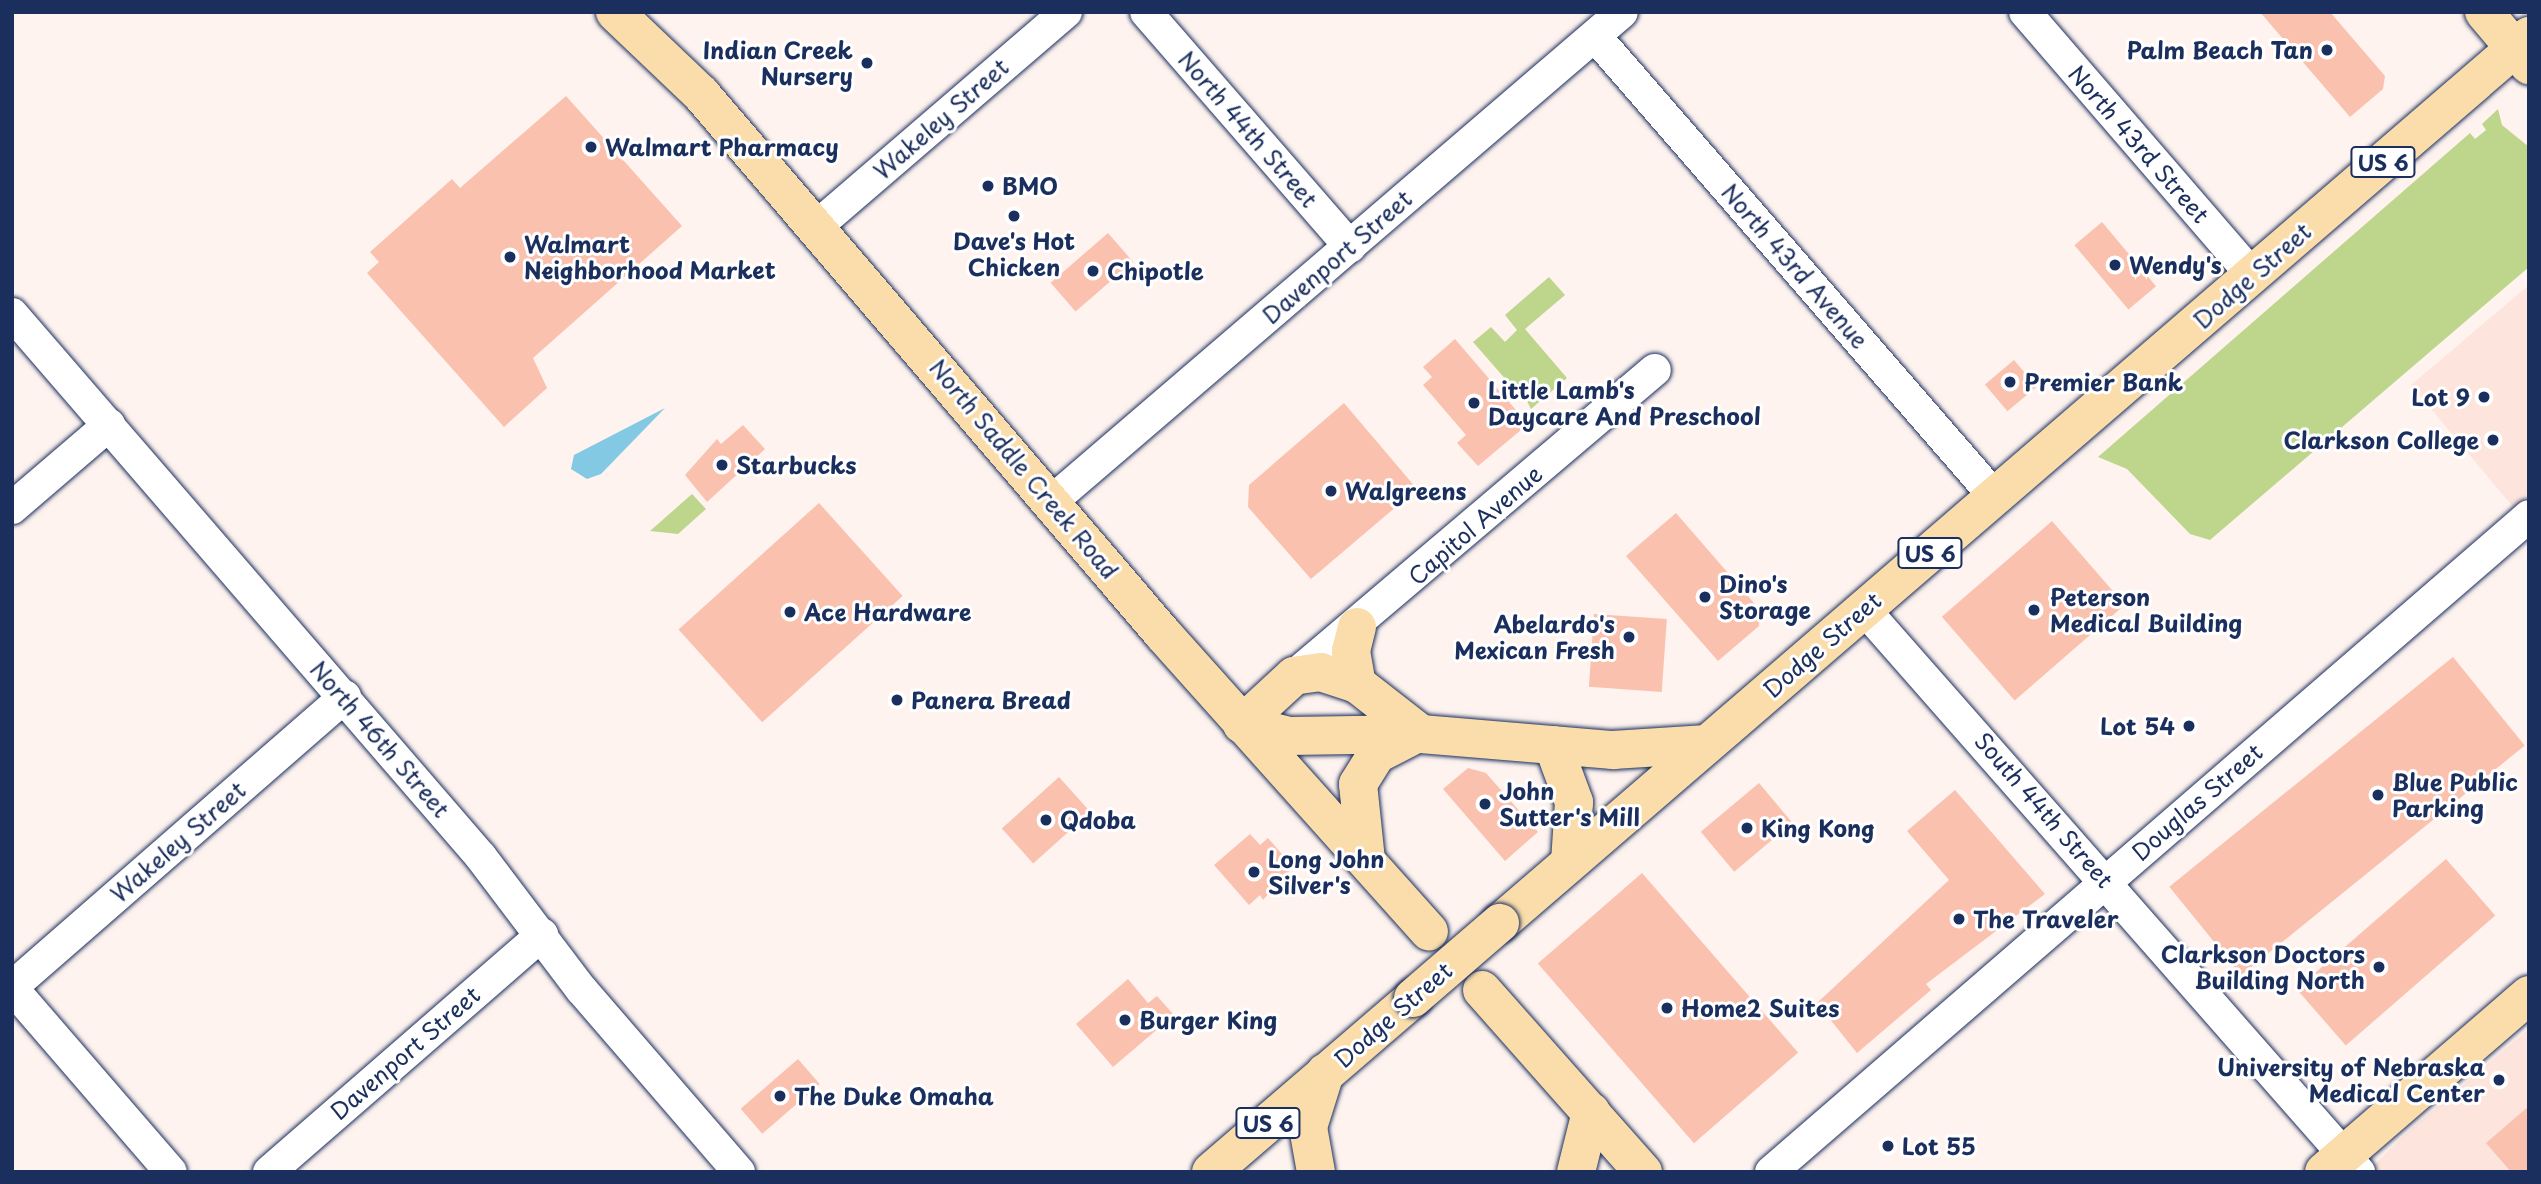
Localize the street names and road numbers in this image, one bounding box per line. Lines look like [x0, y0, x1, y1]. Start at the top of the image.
street label: North 44th Street [1172, 44, 1324, 214]
street label: Wakeley Street [867, 52, 1015, 186]
street label: North 43rd Street [2063, 59, 2215, 229]
road number: US 6 [2350, 144, 2416, 180]
street label: North 43rd Avenue [1715, 177, 1875, 355]
street label: Davenport Street [1256, 184, 1418, 330]
street label: Dodge Street [2187, 217, 2317, 335]
street label: North Saddle Creek Road [923, 352, 1125, 586]
street label: Capitol Avenue [1403, 460, 1547, 590]
road number: US 6 [1897, 536, 1963, 570]
street label: Dodge Street [1757, 586, 1887, 704]
street label: North 46th Street [303, 654, 457, 824]
street label: South 44th Street [1968, 726, 2120, 894]
street label: Douglas Street [2126, 738, 2268, 866]
street label: Wakeley Street [104, 775, 252, 909]
street label: Dodge Street [1328, 956, 1458, 1074]
street label: Davenport Street [324, 980, 486, 1126]
road number: US 6 [1235, 1106, 1301, 1140]

